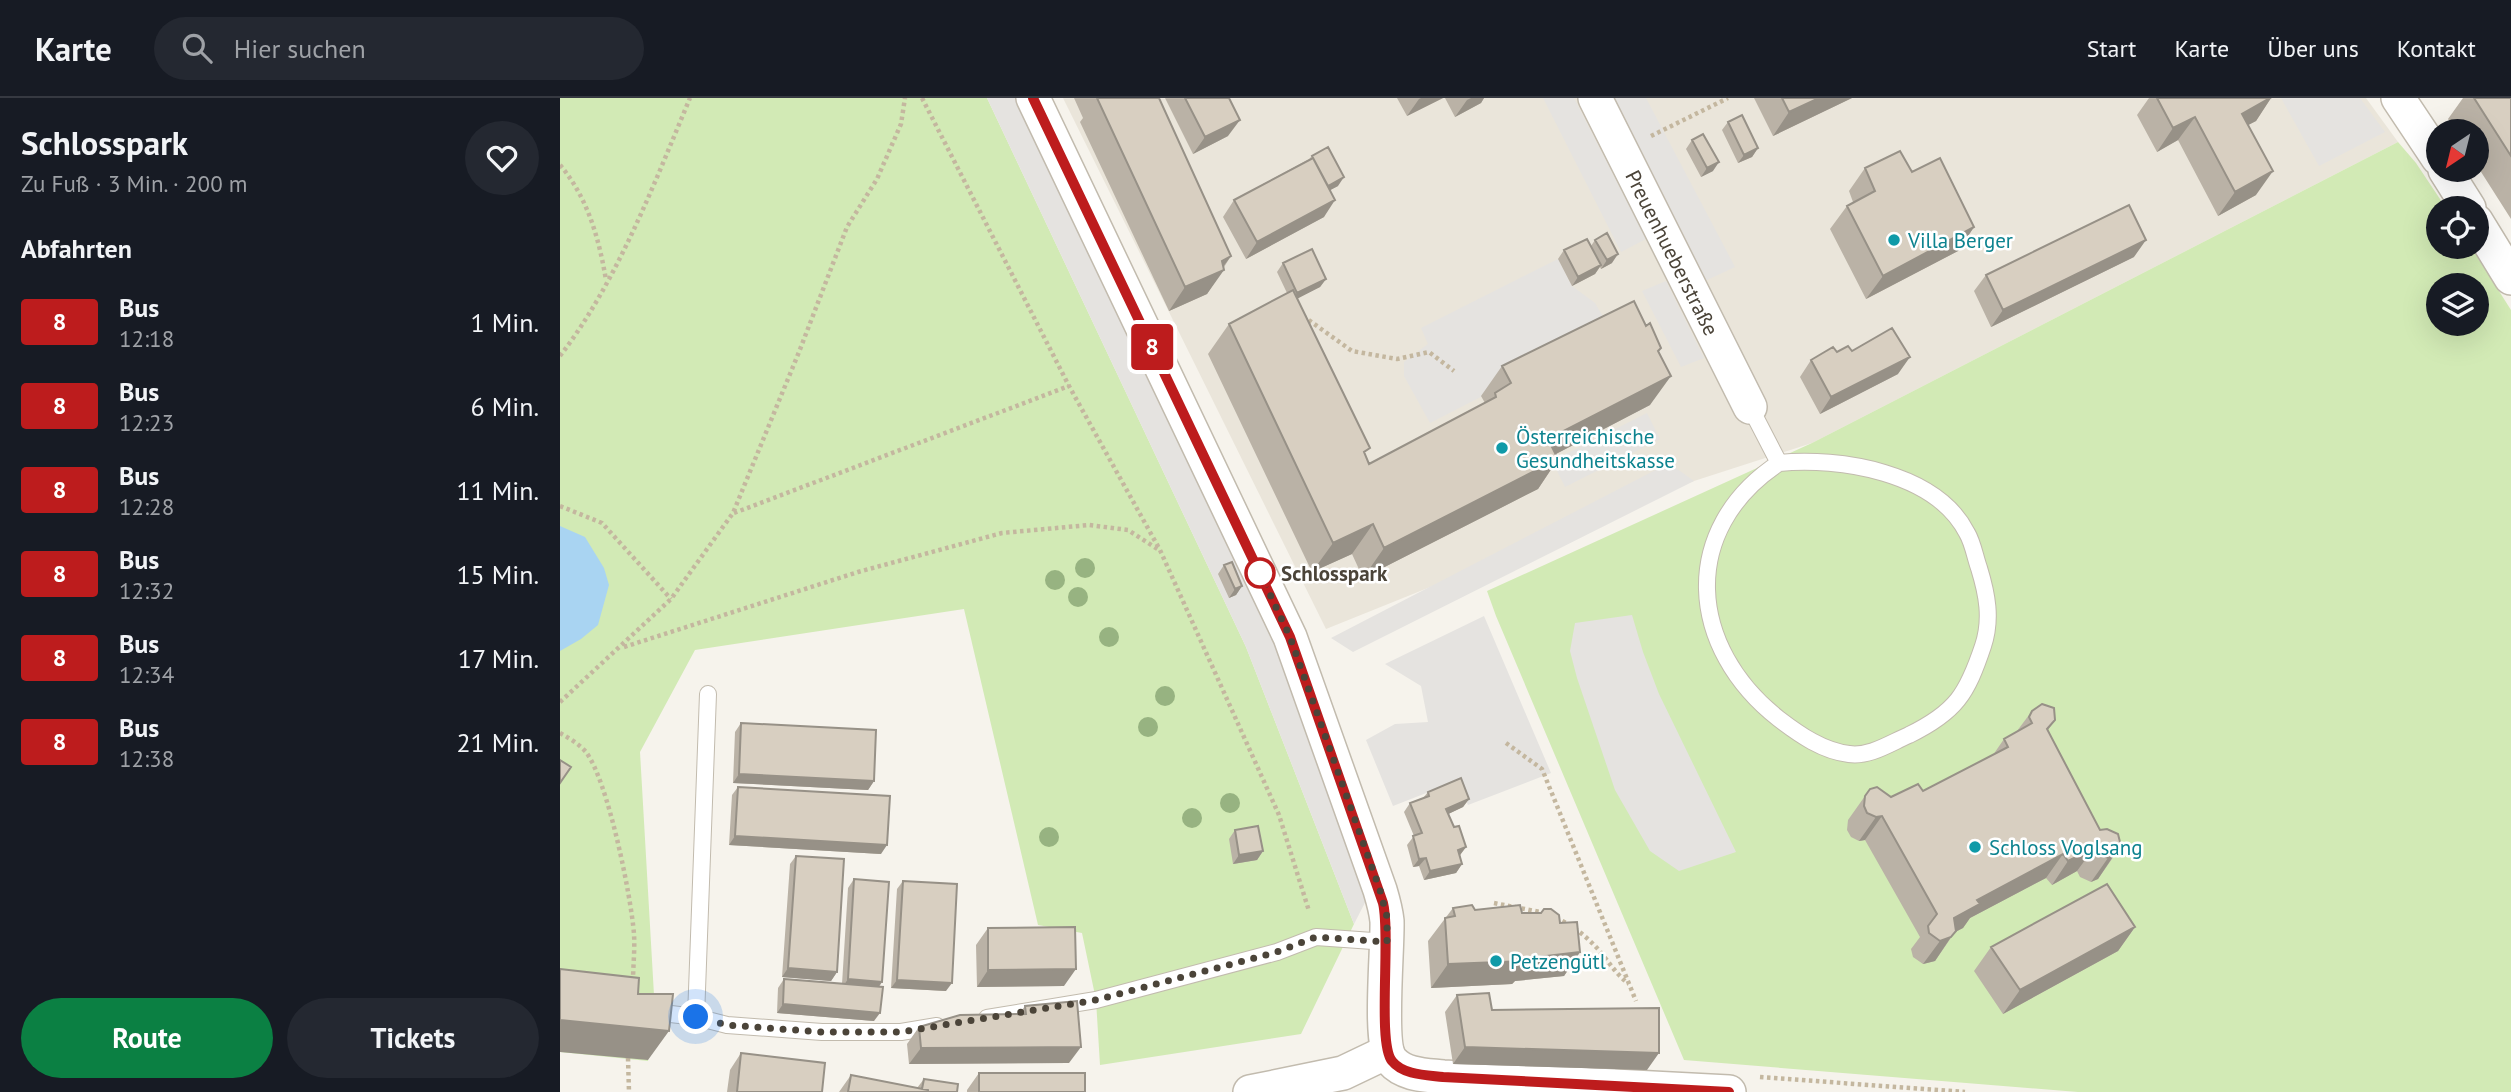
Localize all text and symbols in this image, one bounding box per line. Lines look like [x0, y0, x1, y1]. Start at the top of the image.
search box [154, 17, 644, 80]
text: Karte [35, 27, 112, 70]
icon: search [178, 29, 216, 67]
text: Hier suchen [234, 32, 366, 65]
text: Start [2087, 33, 2136, 64]
text: Karte [2174, 33, 2229, 64]
text: Über uns [2267, 33, 2359, 64]
text: Kontakt [2397, 33, 2476, 64]
north arrow [2426, 119, 2488, 182]
map controls [2426, 119, 2489, 336]
text: Schlosspark [21, 121, 188, 164]
button: heart [465, 121, 539, 195]
street label: Preuenhueberstraße [1620, 165, 1725, 340]
text: Zu Fuß · 3 Min. · 200 m [21, 169, 247, 198]
button: locate [2426, 196, 2489, 259]
place label: Villa Berger [1907, 227, 2013, 254]
text: Abfahrten [21, 232, 132, 265]
marker: Villa Berger [1886, 232, 1902, 248]
button: layers [2426, 273, 2489, 336]
text: Bus [119, 291, 159, 324]
text: 8 [53, 306, 66, 337]
text: 1 Min. [471, 306, 539, 339]
text: 12:18 [119, 324, 174, 353]
line badge: 8 [1129, 324, 1175, 370]
text: 8 [1145, 331, 1159, 362]
text: Bus [119, 375, 159, 408]
text: 8 [53, 390, 66, 421]
text: 6 Min. [471, 390, 539, 423]
text: 12:23 [119, 408, 174, 437]
place label: Österreichische Gesundheitskasse [1516, 423, 1675, 474]
marker: Österreichische Gesundheitskasse [1494, 440, 1510, 456]
text: Bus [119, 459, 159, 492]
text: 8 [53, 474, 66, 505]
text: 11 Min. [456, 474, 539, 507]
text: 12:28 [119, 492, 174, 521]
text: Bus [119, 543, 159, 576]
text: 8 [53, 558, 66, 589]
text: 15 Min. [456, 558, 539, 591]
marker: Schlosspark [1245, 558, 1275, 588]
place label: Schlosspark [1281, 560, 1388, 587]
text: 12:32 [119, 576, 174, 605]
text: Bus [119, 627, 159, 660]
text: 8 [53, 642, 66, 673]
text: 17 Min. [458, 642, 539, 675]
text: 12:34 [119, 660, 174, 689]
text: Bus [119, 711, 159, 744]
text: 8 [53, 726, 66, 757]
text: 21 Min. [456, 726, 539, 759]
text: 12:38 [119, 744, 174, 773]
place label: Schloss Voglsang [1989, 834, 2143, 861]
marker: Schloss Voglsang [1967, 839, 1983, 855]
place label: Petzengütl [1510, 948, 1606, 975]
marker: Petzengütl [1488, 953, 1504, 969]
button: Route [21, 998, 273, 1078]
button: Tickets [287, 998, 539, 1078]
your location [678, 999, 713, 1034]

